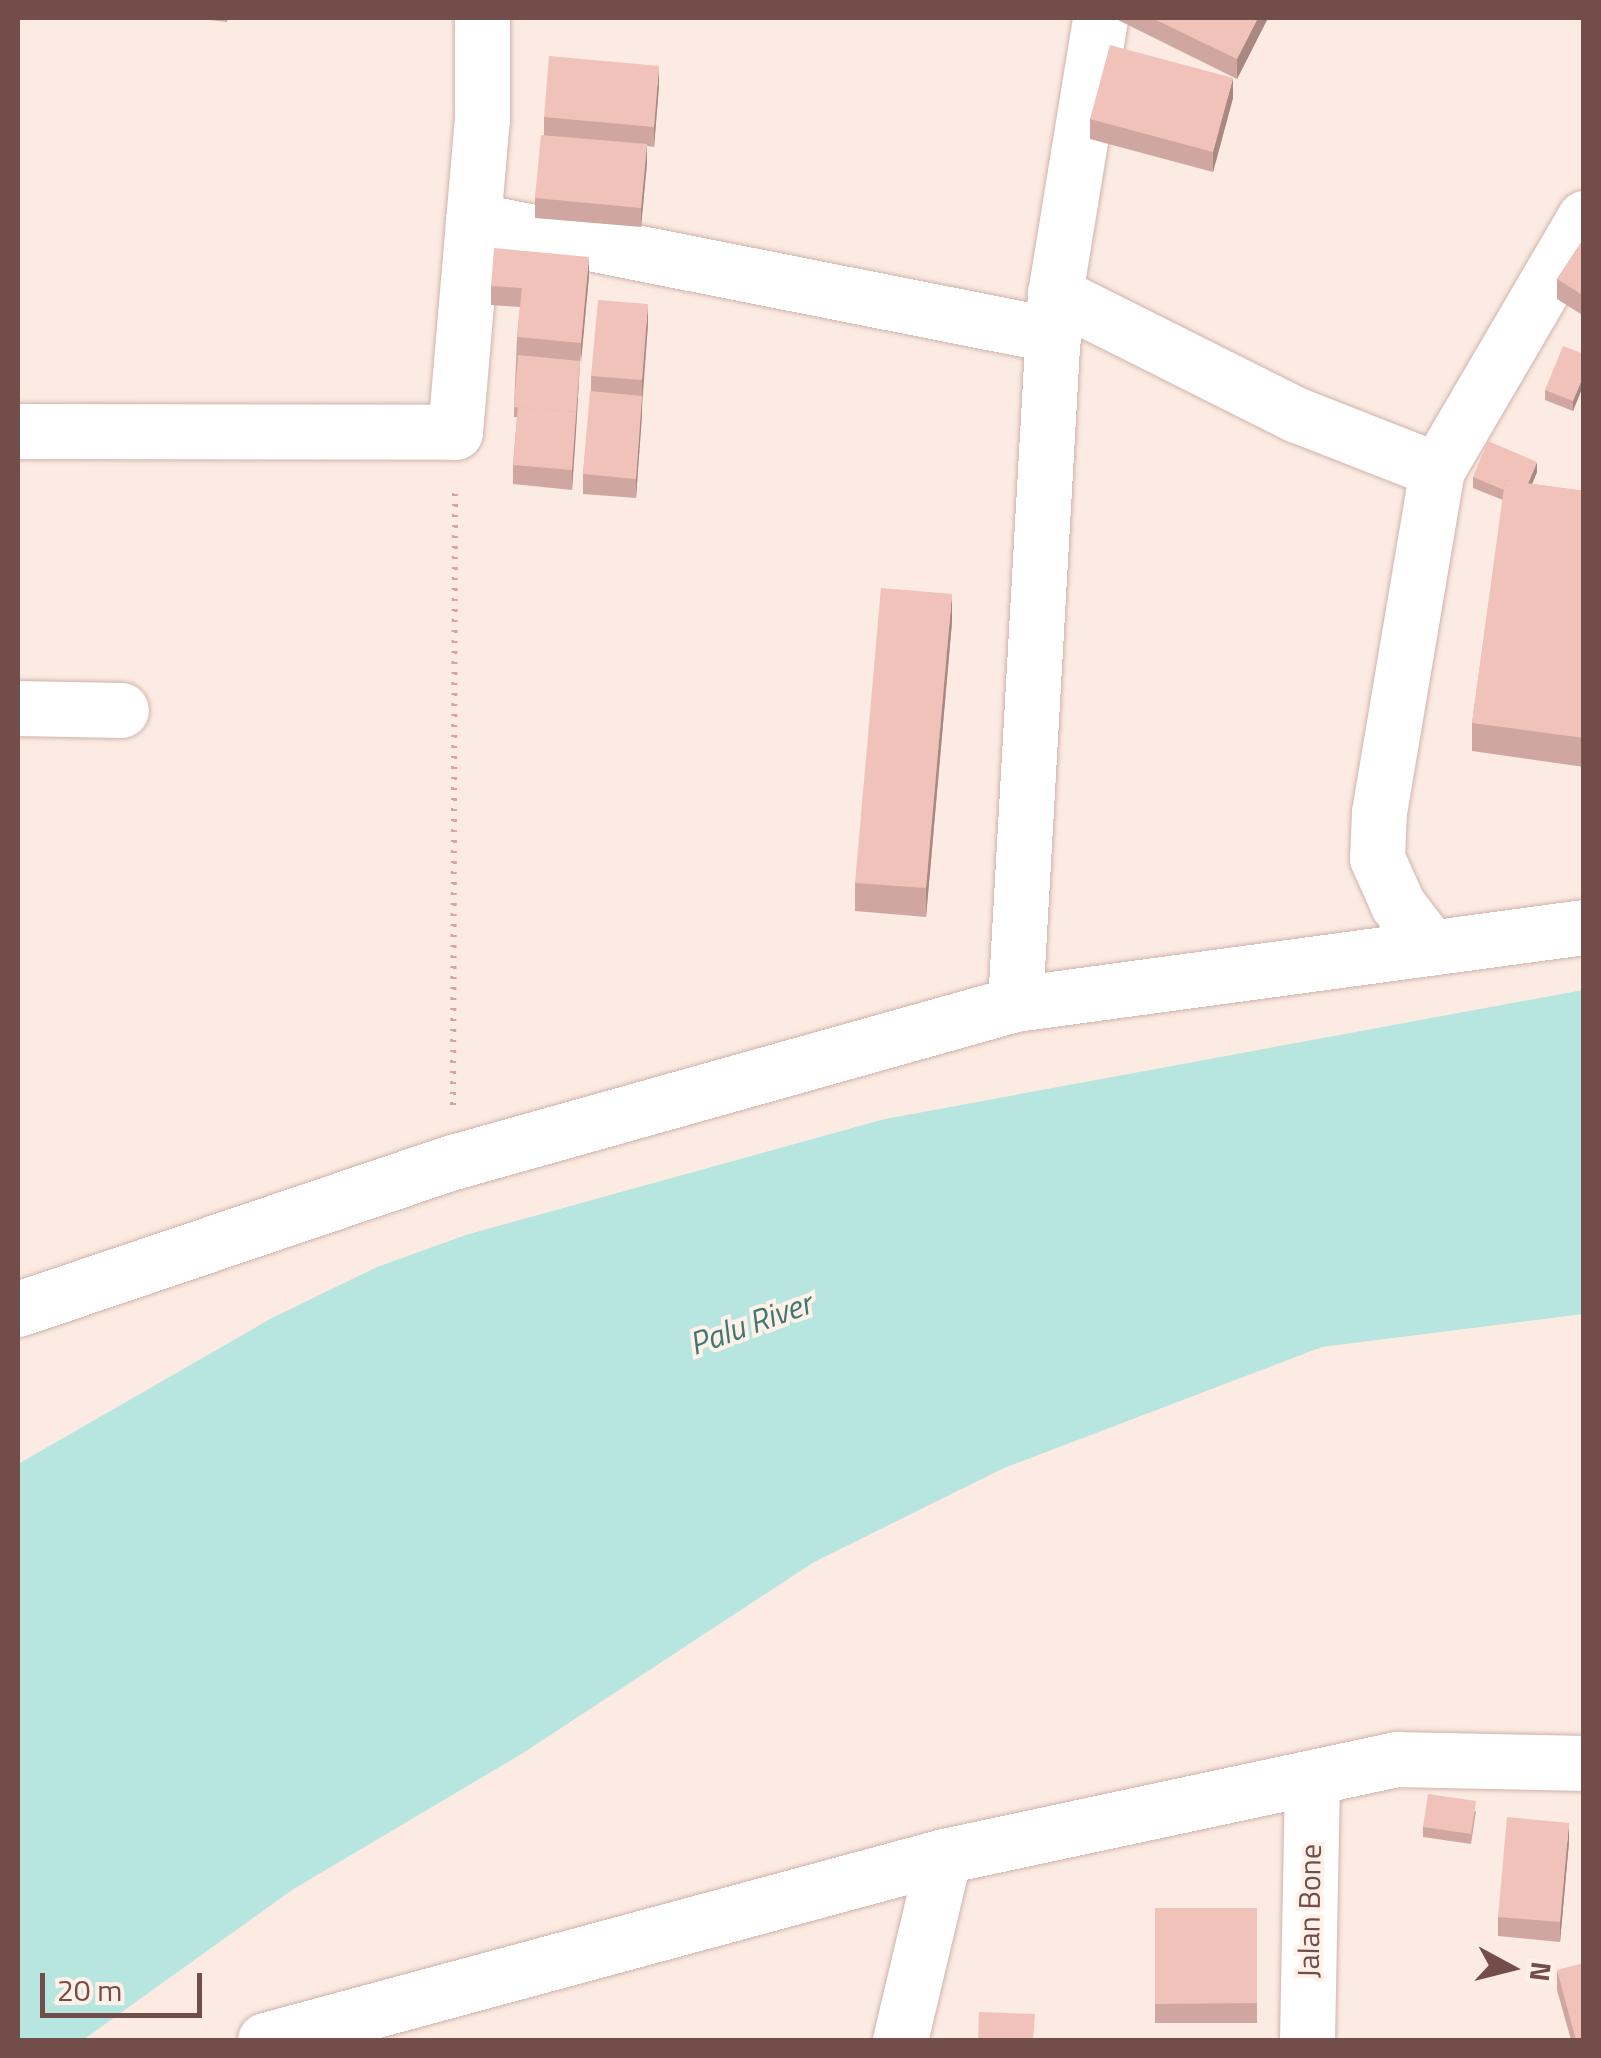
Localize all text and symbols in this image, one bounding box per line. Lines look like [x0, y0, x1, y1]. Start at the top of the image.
water label: Palu River [684, 1283, 816, 1363]
street label: Jalan Bone [1290, 1844, 1328, 1978]
north arrow [1461, 1918, 1561, 2018]
scale bar [45, 1953, 208, 2015]
text: N [1519, 1959, 1564, 1984]
text: 20 m [57, 1967, 122, 2013]

